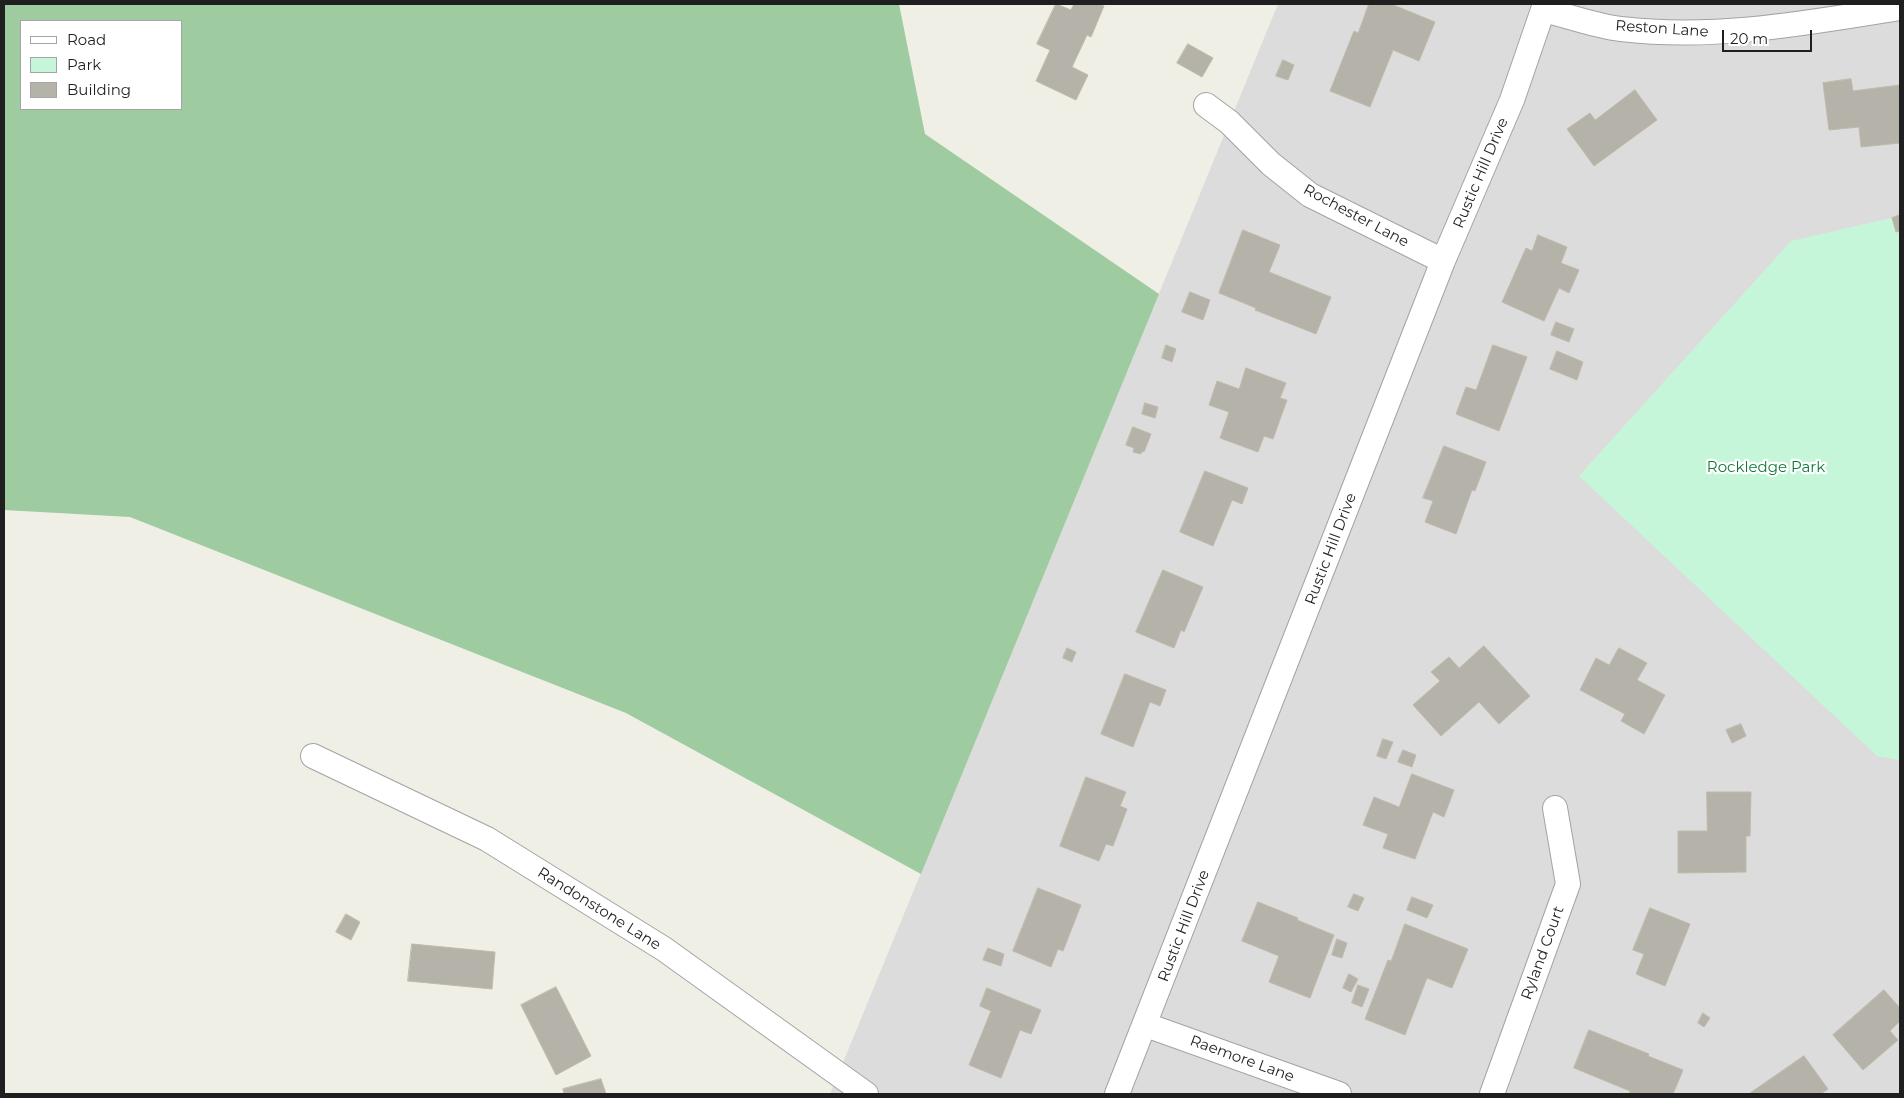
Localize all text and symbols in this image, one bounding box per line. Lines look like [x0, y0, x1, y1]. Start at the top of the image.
street label: Reston Lane [1615, 17, 1709, 41]
legend [20, 20, 182, 110]
scale bar [1724, 20, 1814, 52]
text: 20 m [1730, 29, 1768, 48]
text: Road [67, 30, 106, 49]
text: Park [67, 55, 101, 74]
text: Building [67, 80, 131, 99]
street label: Rustic Hill Drive [1450, 115, 1512, 231]
street label: Rochester Lane [1300, 181, 1412, 251]
park label: Rockledge Park [1707, 459, 1825, 477]
street label: Rustic Hill Drive [1301, 491, 1361, 607]
street label: Randonstone Lane [534, 864, 664, 954]
street label: Rustic Hill Drive [1154, 868, 1214, 984]
street label: Ryland Court [1518, 904, 1568, 1002]
street label: Raemore Lane [1187, 1032, 1297, 1086]

